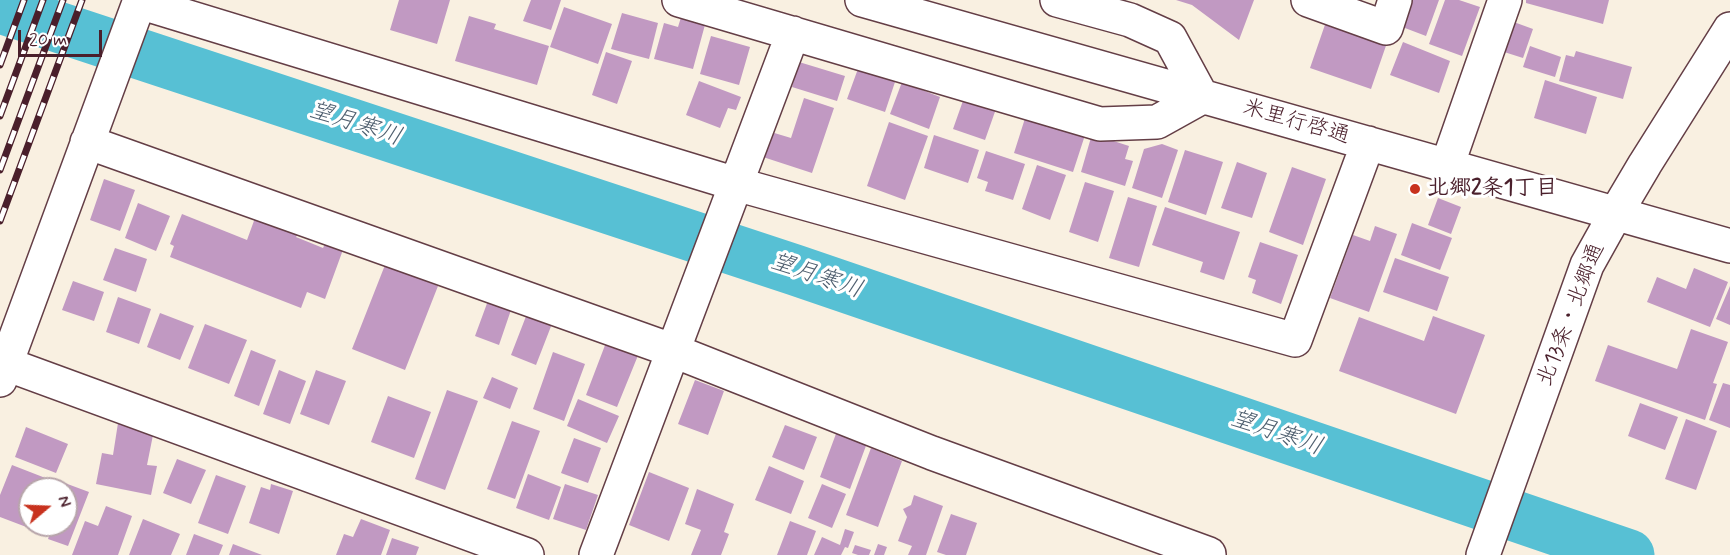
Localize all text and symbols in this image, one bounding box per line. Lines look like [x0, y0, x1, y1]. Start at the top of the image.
scale bar [21, 18, 105, 56]
text: 20 m [29, 28, 67, 52]
street label: 米里行啓通 [1239, 95, 1353, 151]
water label: 望月寒川 [305, 96, 405, 154]
place label: 北郷2条1丁目 [1427, 176, 1558, 202]
marker: 北郷2条1丁目 [1408, 182, 1422, 196]
street label: 北13条・北郷通 [1533, 240, 1611, 390]
water label: 望月寒川 [766, 248, 866, 306]
water label: 望月寒川 [1226, 405, 1326, 463]
north arrow [18, 477, 78, 537]
text: N [52, 493, 75, 510]

